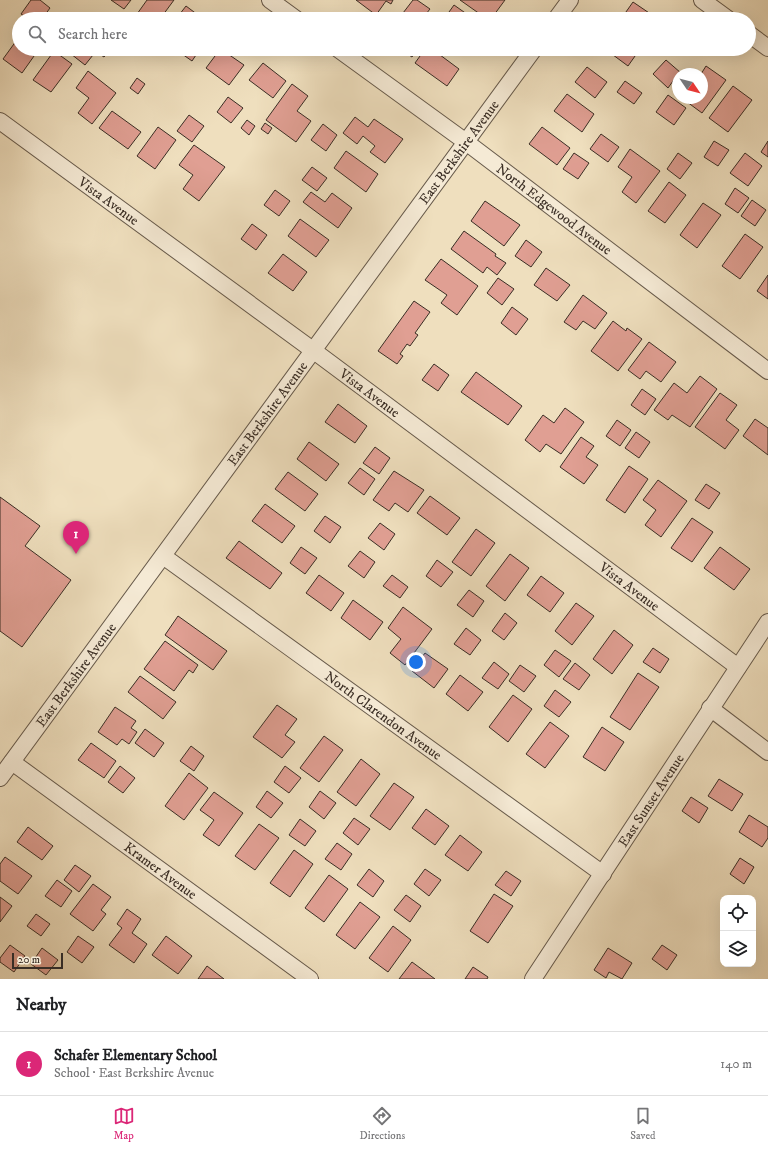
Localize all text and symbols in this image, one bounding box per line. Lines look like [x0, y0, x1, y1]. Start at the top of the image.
search box [12, 12, 756, 56]
icon: search [26, 23, 48, 45]
text: Search here [58, 25, 127, 44]
north arrow [672, 68, 708, 104]
street label: East Berkshire Avenue [415, 97, 504, 208]
street label: North Edgewood Avenue [492, 160, 615, 259]
street label: Vista Avenue [74, 173, 142, 230]
street label: East Berkshire Avenue [224, 358, 312, 470]
street label: Vista Avenue [335, 364, 403, 422]
pin: 1 [63, 521, 89, 554]
street label: Vista Avenue [595, 558, 663, 616]
street label: East Berkshire Avenue [32, 619, 121, 731]
your location [406, 652, 426, 672]
street label: North Clarendon Avenue [321, 668, 445, 765]
street label: East Sunset Avenue [614, 751, 689, 851]
street label: Kramer Avenue [120, 839, 200, 904]
map controls [720, 895, 756, 967]
button: locate [720, 895, 756, 931]
button: layers [720, 931, 756, 967]
scale bar [12, 951, 63, 970]
text: 20 m [18, 953, 40, 967]
text: Nearby [16, 994, 66, 1016]
text: Schafer Elementary School [54, 1046, 217, 1065]
text: 1 [27, 1056, 31, 1072]
text: 140 m [720, 1056, 752, 1072]
text: School · East Berkshire Avenue [54, 1065, 214, 1081]
tab: Map [113, 1105, 135, 1143]
tab: Directions [360, 1105, 405, 1143]
tab: Saved [630, 1105, 655, 1143]

